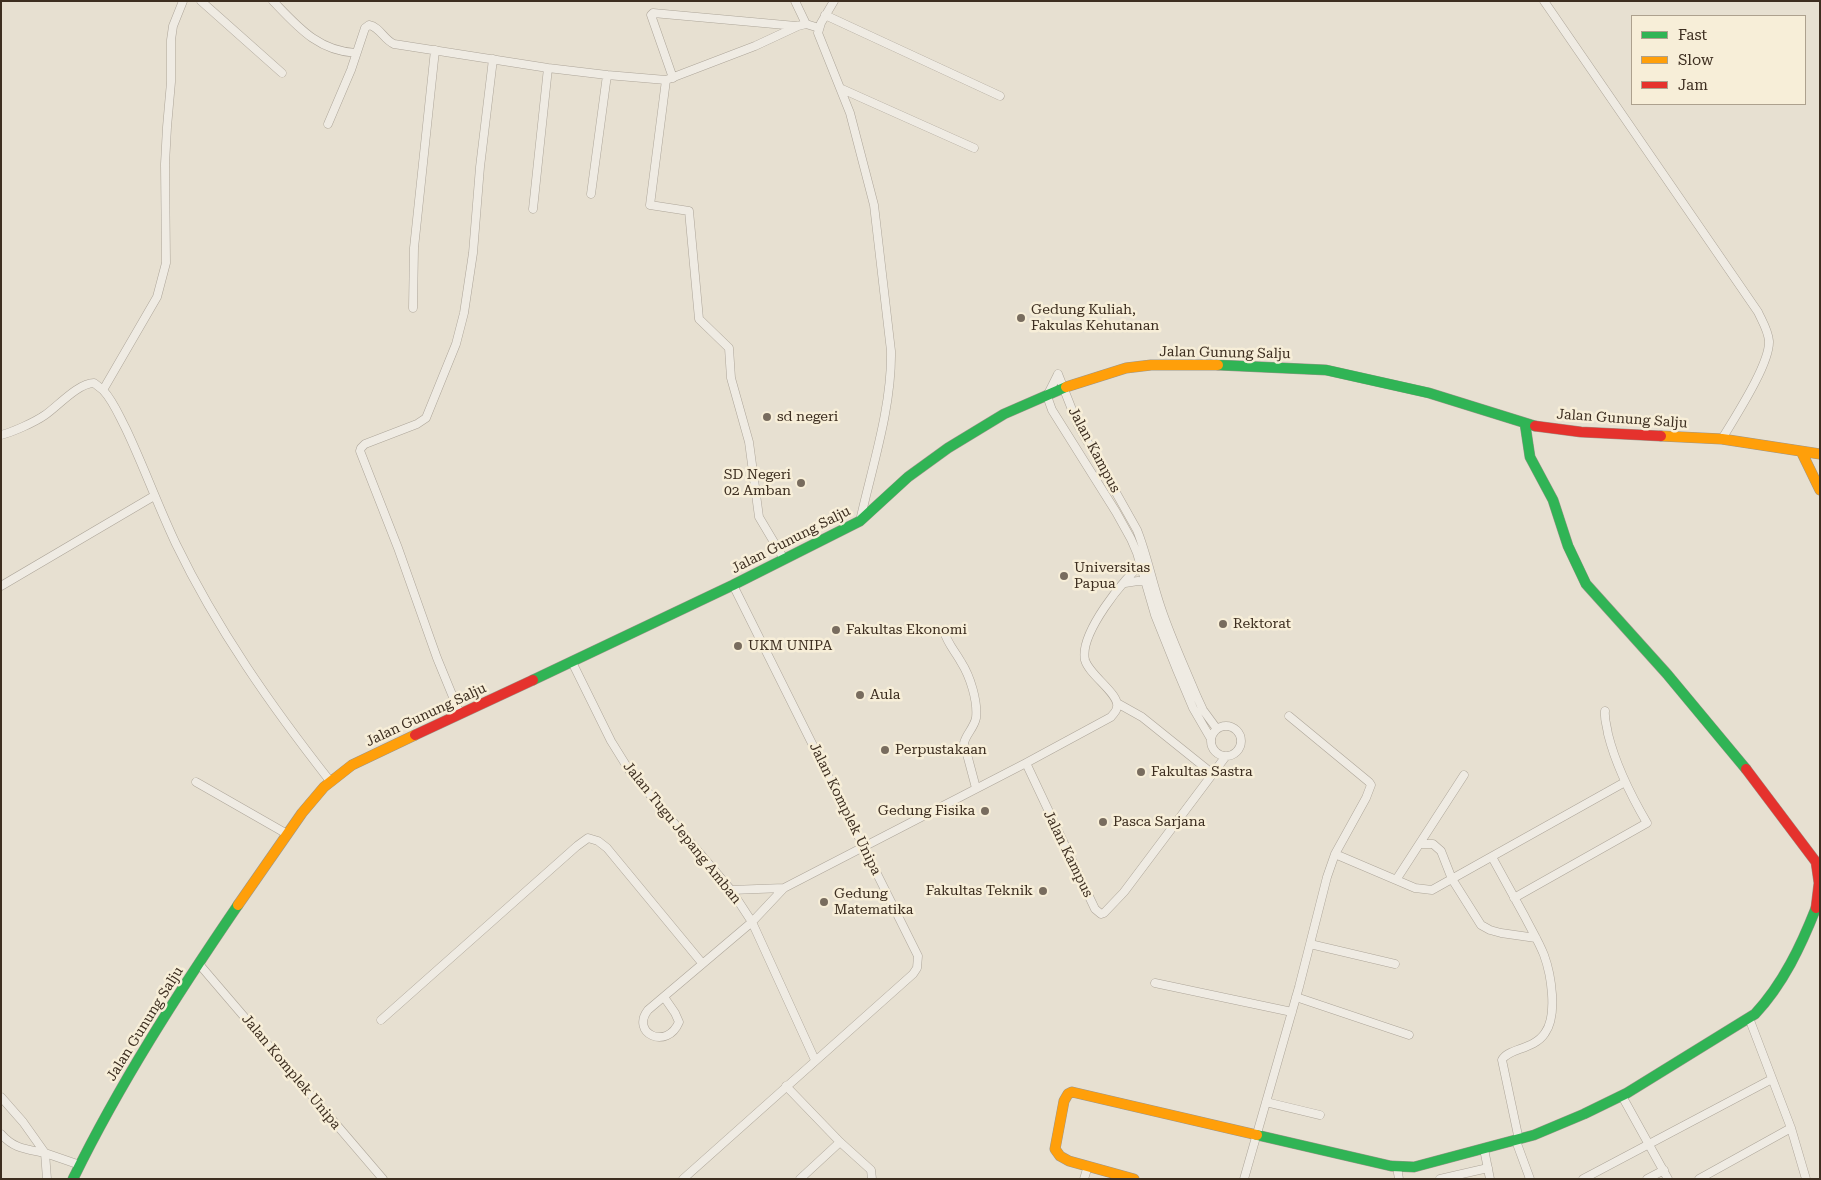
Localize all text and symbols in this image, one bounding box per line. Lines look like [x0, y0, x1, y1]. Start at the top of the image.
legend [1631, 15, 1806, 105]
text: Fast [1678, 26, 1707, 44]
text: Slow [1678, 51, 1713, 69]
text: Jam [1678, 76, 1708, 94]
place label: Gedung Kuliah, Fakulas Kehutanan [1031, 302, 1159, 334]
marker: Gedung Kuliah, Fakulas Kehutanan [1015, 312, 1027, 324]
street label: Jalan Gunung Salju [1159, 343, 1291, 363]
street label: Jalan Kampus [1064, 404, 1124, 496]
street label: Jalan Gunung Salju [1556, 406, 1688, 432]
place label: sd negeri [777, 409, 838, 425]
marker: sd negeri [761, 411, 773, 423]
place label: SD Negeri 02 Amban [724, 467, 791, 500]
marker: SD Negeri 02 Amban [795, 477, 807, 489]
street label: Jalan Gunung Salju [729, 503, 853, 577]
place label: Universitas Papua [1074, 560, 1150, 592]
marker: Universitas Papua [1058, 570, 1070, 582]
place label: Rektorat [1233, 616, 1291, 632]
marker: Rektorat [1217, 618, 1229, 630]
place label: Fakultas Ekonomi [846, 622, 967, 638]
marker: Fakultas Ekonomi [830, 624, 842, 636]
place label: UKM UNIPA [748, 638, 832, 654]
marker: UKM UNIPA [732, 640, 744, 652]
street label: Jalan Gunung Salju [363, 680, 489, 750]
place label: Aula [870, 687, 900, 703]
marker: Aula [854, 689, 866, 701]
street label: Jalan Komplek Unipa [806, 740, 884, 878]
place label: Perpustakaan [895, 742, 987, 758]
marker: Perpustakaan [879, 744, 891, 756]
street label: Jalan Tugu Jepang Amban [619, 758, 745, 908]
place label: Fakultas Sastra [1151, 764, 1252, 780]
marker: Fakultas Sastra [1135, 766, 1147, 778]
place label: Gedung Fisika [878, 803, 975, 819]
marker: Gedung Fisika [979, 805, 991, 817]
street label: Jalan Kampus [1040, 808, 1096, 900]
place label: Pasca Sarjana [1113, 814, 1205, 830]
marker: Pasca Sarjana [1097, 816, 1109, 828]
place label: Fakultas Teknik [926, 883, 1033, 899]
marker: Fakultas Teknik [1037, 885, 1049, 897]
place label: Gedung Matematika [834, 886, 913, 919]
marker: Gedung Matematika [818, 896, 830, 908]
street label: Jalan Gunung Salju [103, 964, 187, 1084]
street label: Jalan Komplek Unipa [238, 1011, 344, 1133]

